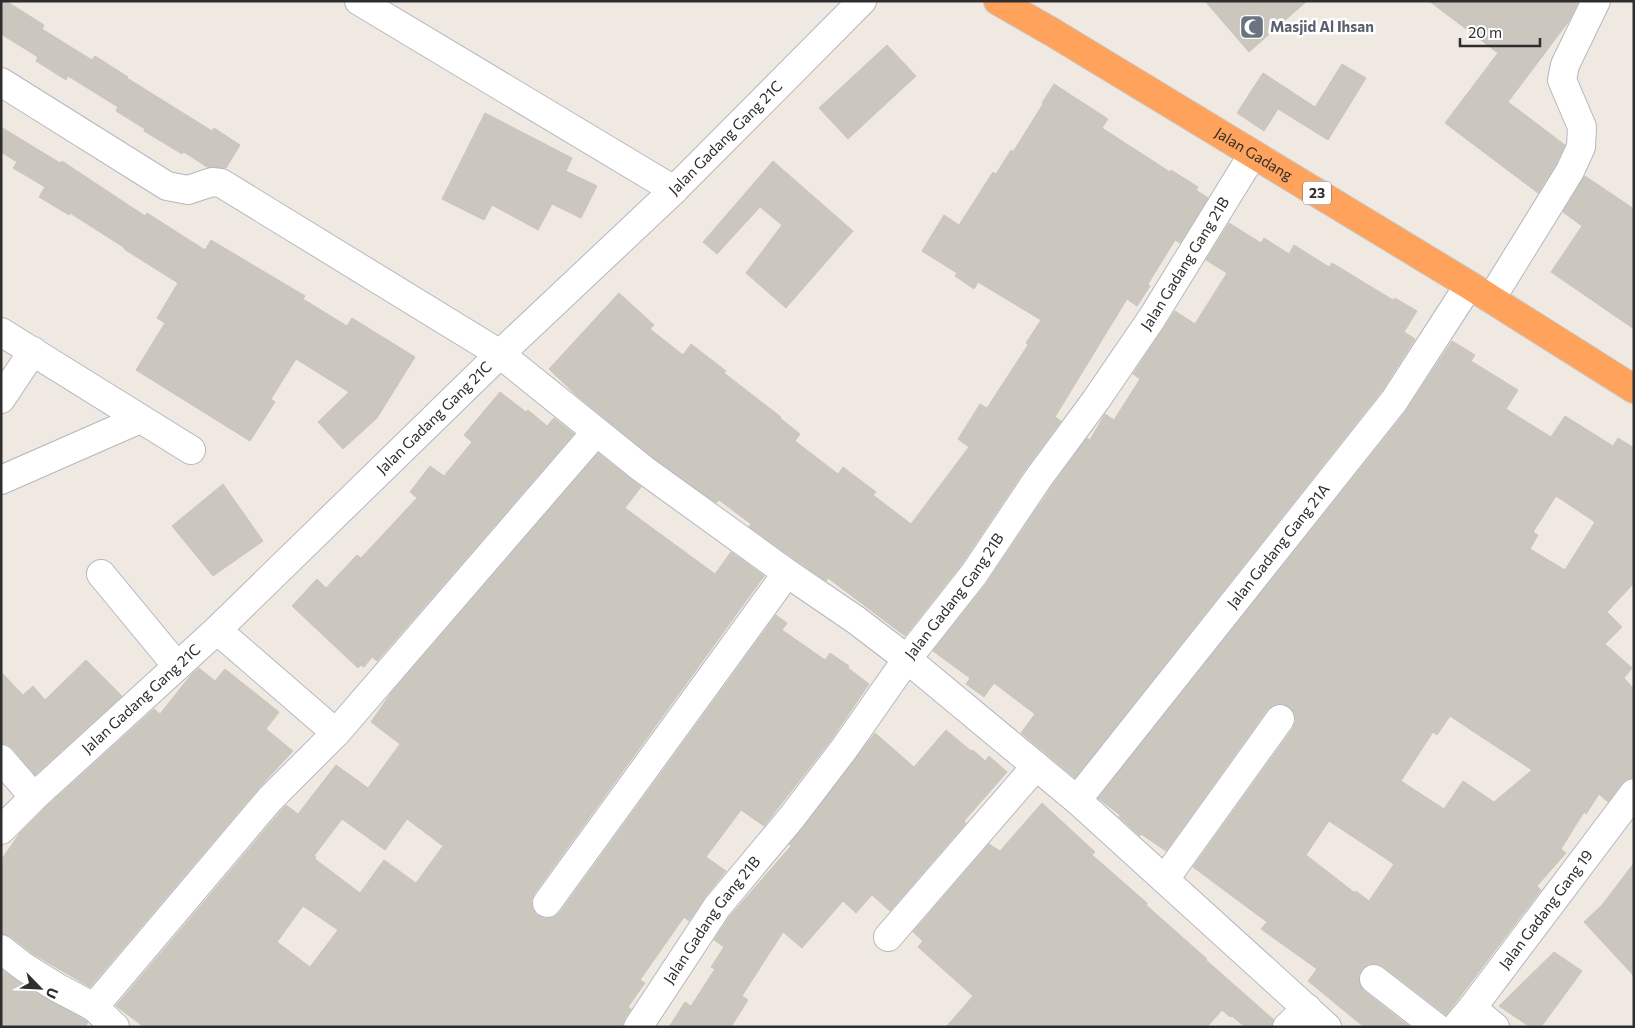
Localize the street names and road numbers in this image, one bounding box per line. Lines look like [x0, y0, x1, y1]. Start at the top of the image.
street label: Jalan Gadang Gang 21C [664, 77, 786, 198]
street label: Jalan Gadang [1212, 123, 1296, 184]
road number: 23 [1303, 182, 1331, 204]
street label: Jalan Gadang Gang 21B [1136, 193, 1233, 333]
street label: Jalan Gadang Gang 21C [372, 357, 495, 477]
street label: Jalan Gadang Gang 21A [1223, 480, 1333, 612]
street label: Jalan Gadang Gang 21B [900, 529, 1007, 662]
street label: Jalan Gadang Gang 21C [78, 640, 204, 757]
street label: Jalan Gadang Gang 19 [1495, 846, 1596, 972]
street label: Jalan Gadang Gang 21B [659, 852, 764, 987]

